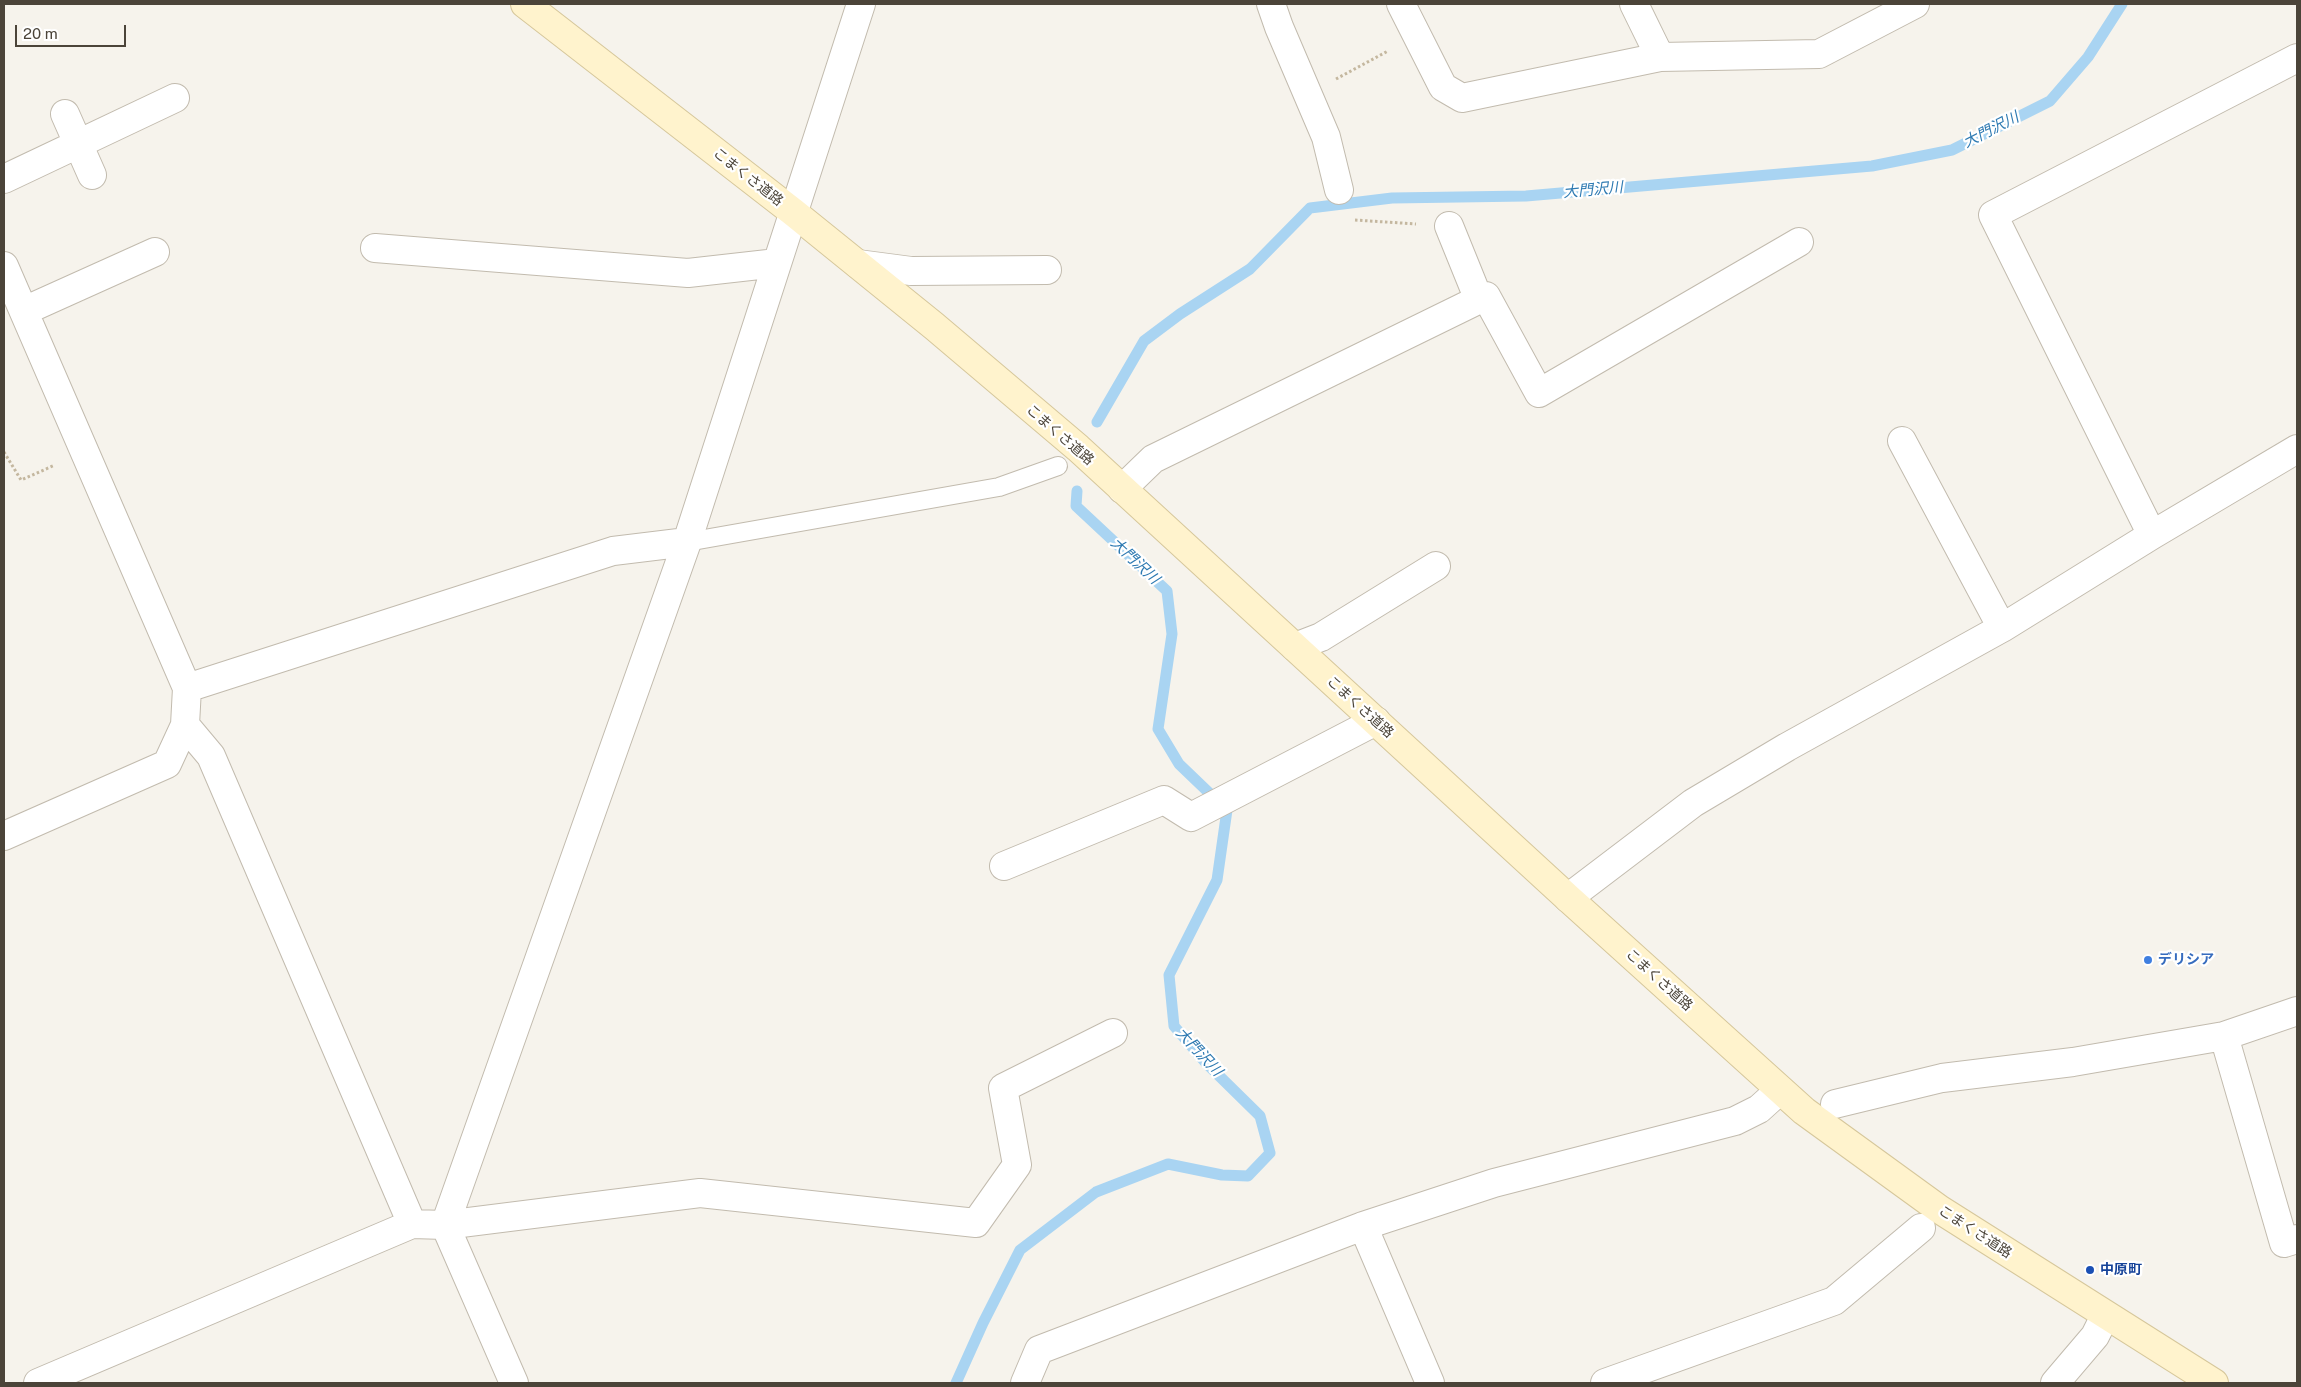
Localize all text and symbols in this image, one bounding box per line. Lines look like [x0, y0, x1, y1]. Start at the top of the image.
scale bar [18, 15, 129, 47]
text: 20 m [23, 25, 58, 42]
water label: 大門沢川 [1960, 108, 2022, 152]
street label: こまくさ道路 [710, 145, 786, 209]
water label: 大門沢川 [1562, 178, 1624, 202]
street label: こまくさ道路 [1023, 401, 1097, 469]
water label: 大門沢川 [1107, 534, 1163, 588]
street label: こまくさ道路 [1323, 673, 1397, 741]
street label: こまくさ道路 [1622, 946, 1696, 1014]
place label: デリシア [2158, 952, 2214, 968]
marker: デリシア [2142, 954, 2154, 966]
water label: 大門沢川 [1172, 1024, 1226, 1080]
street label: こまくさ道路 [1935, 1202, 2015, 1262]
place label: 中原町 [2100, 1262, 2142, 1278]
marker: 中原町 [2084, 1264, 2096, 1276]

